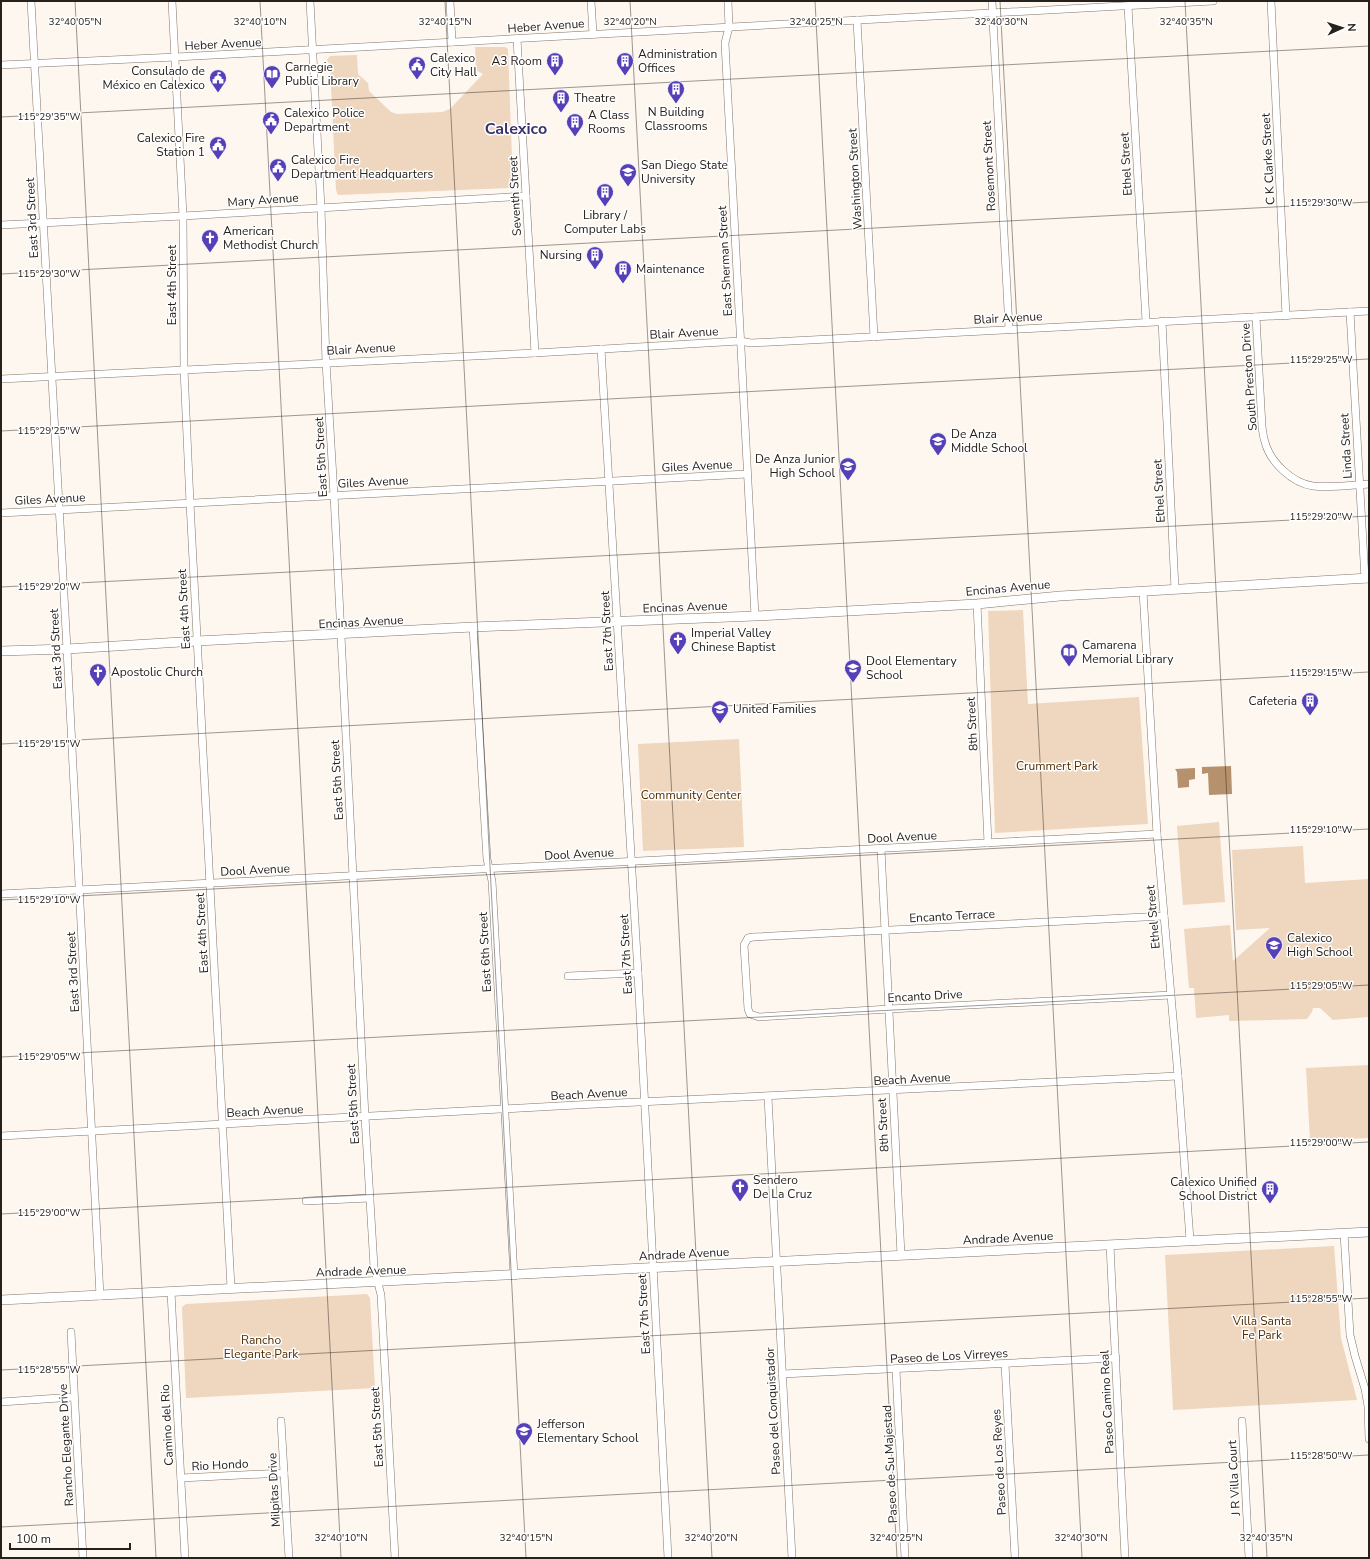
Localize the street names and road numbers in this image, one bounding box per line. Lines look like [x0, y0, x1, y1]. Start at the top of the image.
street label: Heber Avenue [507, 15, 585, 37]
street label: Heber Avenue [184, 34, 262, 54]
street label: C K Clarke Street [1258, 112, 1278, 205]
street label: Rosemont Street [979, 120, 999, 212]
street label: Washington Street [844, 127, 866, 230]
street label: Ethel Street [1116, 131, 1136, 196]
street label: Seventh Street [505, 155, 525, 236]
street label: East 3rd Street [22, 177, 42, 259]
street label: Mary Avenue [227, 190, 299, 210]
street label: East Sherman Street [714, 205, 736, 317]
street label: East 4th Street [164, 244, 180, 325]
street label: Blair Avenue [973, 308, 1043, 328]
street label: Blair Avenue [649, 323, 719, 343]
street label: South Preston Drive [1237, 323, 1261, 431]
street label: Blair Avenue [326, 339, 396, 359]
street label: Linda Street [1336, 412, 1356, 479]
street label: East 5th Street [311, 416, 331, 498]
street label: Giles Avenue [661, 456, 733, 476]
street label: Ethel Street [1149, 458, 1169, 523]
street label: Giles Avenue [337, 472, 409, 492]
street label: Giles Avenue [14, 489, 86, 509]
street label: East 4th Street [174, 568, 194, 650]
street label: Encinas Avenue [965, 576, 1051, 600]
street label: East 7th Street [597, 590, 617, 672]
street label: Encinas Avenue [642, 598, 728, 616]
street label: East 3rd Street [46, 608, 66, 690]
street label: Encinas Avenue [318, 612, 404, 632]
street label: 8th Street [963, 696, 981, 751]
street label: East 5th Street [327, 739, 347, 821]
street label: Dool Avenue [867, 827, 937, 847]
street label: Dool Avenue [544, 844, 614, 864]
street label: Dool Avenue [220, 860, 290, 880]
street label: Ethel Street [1142, 884, 1164, 949]
street label: East 4th Street [192, 892, 212, 974]
street label: Encanto Terrace [909, 906, 995, 926]
street label: East 6th Street [475, 911, 495, 993]
street label: East 7th Street [616, 913, 636, 995]
street label: East 3rd Street [63, 931, 83, 1013]
street label: Encanto Drive [887, 986, 963, 1006]
street label: East 5th Street [343, 1063, 363, 1145]
street label: Beach Avenue [873, 1069, 951, 1089]
street label: Beach Avenue [550, 1084, 628, 1104]
street label: 8th Street [874, 1097, 892, 1152]
street label: Beach Avenue [226, 1101, 304, 1121]
street label: Andrade Avenue [962, 1228, 1054, 1248]
street label: Andrade Avenue [638, 1244, 730, 1264]
street label: Andrade Avenue [316, 1261, 406, 1281]
street label: East 7th Street [634, 1273, 654, 1355]
street label: Paseo de Los Virreyes [890, 1345, 1009, 1367]
street label: Paseo del Conquistador [762, 1346, 784, 1475]
street label: Paseo Camino Real [1096, 1349, 1118, 1454]
street label: Rancho Elegante Drive [55, 1383, 77, 1507]
street label: Camino del Rio [157, 1384, 177, 1466]
street label: East 5th Street [367, 1386, 387, 1468]
street label: Paseo de Su Majestad [879, 1404, 901, 1524]
street label: Paseo de Los Reyes [988, 1408, 1010, 1516]
street label: J R Villa Court [1224, 1439, 1244, 1517]
street label: Milpitas Drive [264, 1452, 284, 1528]
street label: Rio Hondo [191, 1456, 249, 1474]

